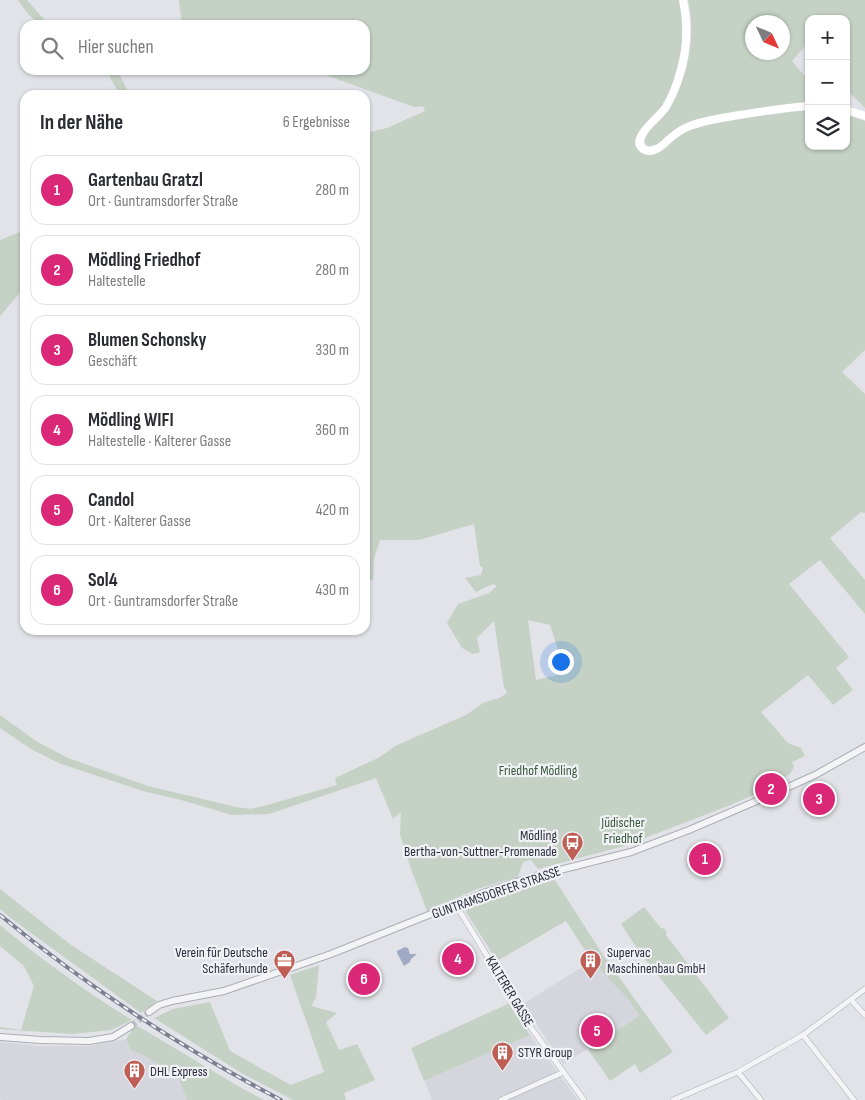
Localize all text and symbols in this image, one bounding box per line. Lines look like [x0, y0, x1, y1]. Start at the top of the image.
north arrow [745, 15, 790, 60]
map controls [805, 15, 850, 150]
button: + [805, 15, 850, 60]
search box [20, 20, 370, 75]
icon: search [38, 34, 66, 62]
text: Hier suchen [78, 36, 154, 59]
button: − [805, 60, 850, 105]
button: layers [805, 105, 850, 150]
text: In der Nähe [40, 110, 123, 135]
text: 6 Ergebnisse [283, 113, 350, 132]
text: Gartenbau Gratzl [88, 169, 203, 192]
text: 1 [54, 181, 60, 200]
text: 280 m [315, 181, 349, 200]
text: Ort · Guntramsdorfer Straße [88, 192, 238, 211]
text: Mödling Friedhof [88, 249, 200, 272]
text: 2 [53, 261, 61, 280]
text: 280 m [315, 261, 349, 280]
text: Haltestelle [88, 272, 146, 291]
text: Blumen Schonsky [88, 329, 206, 352]
text: 3 [53, 341, 61, 360]
text: 330 m [316, 341, 349, 360]
text: Geschäft [88, 352, 137, 371]
text: Mödling WIFI [88, 409, 174, 432]
text: 4 [53, 421, 61, 440]
text: 360 m [315, 421, 349, 440]
text: Haltestelle · Kalterer Gasse [88, 432, 231, 451]
text: Candol [88, 489, 134, 512]
text: 5 [53, 501, 61, 520]
text: 420 m [316, 501, 349, 520]
text: Ort · Kalterer Gasse [88, 512, 191, 531]
text: Sol4 [88, 569, 118, 592]
text: 6 [53, 581, 61, 600]
text: 430 m [316, 581, 349, 600]
text: Ort · Guntramsdorfer Straße [88, 592, 238, 611]
your location [548, 649, 574, 675]
park label: Friedhof Mödling [499, 762, 578, 779]
pin: 2 [755, 770, 787, 808]
pin: 3 [803, 780, 835, 818]
park label: Jüdischer Friedhof [600, 814, 645, 847]
place label: Mödling Bertha-von-Suttner-Promenade [404, 827, 557, 860]
bus stop icon: Mödling Bertha-von-Suttner-Promenade [561, 831, 585, 862]
pin: 1 [689, 840, 721, 878]
street label: GUNTRAMSDORFER STRASSE [430, 862, 563, 923]
pin: 4 [442, 940, 474, 978]
place label: Verein für Deutsche Schäferhunde [175, 944, 268, 977]
place label: Supervac Maschinenbau GmbH [607, 944, 706, 977]
office icon: Verein für Deutsche Schäferhunde [272, 948, 296, 979]
building icon: Supervac Maschinenbau GmbH [579, 948, 603, 979]
street label: KALTERER GASSE [482, 953, 537, 1030]
pin: 6 [348, 960, 380, 998]
pin: 5 [581, 1012, 613, 1050]
building icon: STYR Group [490, 1040, 514, 1071]
place label: STYR Group [518, 1044, 573, 1061]
building icon: DHL Express [122, 1059, 146, 1090]
place label: DHL Express [150, 1063, 208, 1080]

